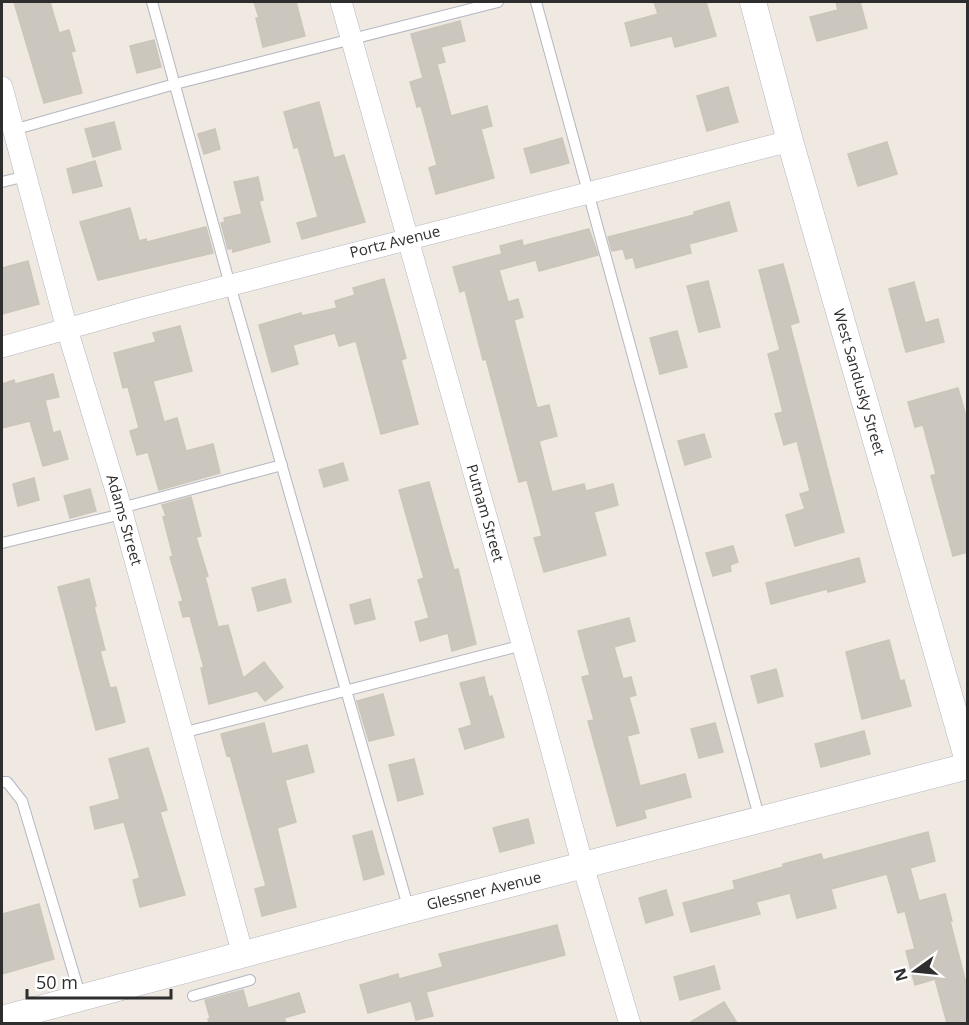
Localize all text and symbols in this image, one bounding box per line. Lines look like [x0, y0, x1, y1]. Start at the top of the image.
street label: Portz Avenue [347, 220, 442, 262]
street label: West Sandusky Street [830, 306, 890, 457]
street label: Putnam Street [462, 462, 509, 564]
street label: Adams Street [102, 472, 148, 568]
street label: Glessner Avenue [424, 866, 543, 914]
north arrow [885, 941, 945, 1001]
scale bar [27, 962, 171, 1000]
text: N [888, 966, 913, 984]
text: 50 m [36, 970, 78, 994]

